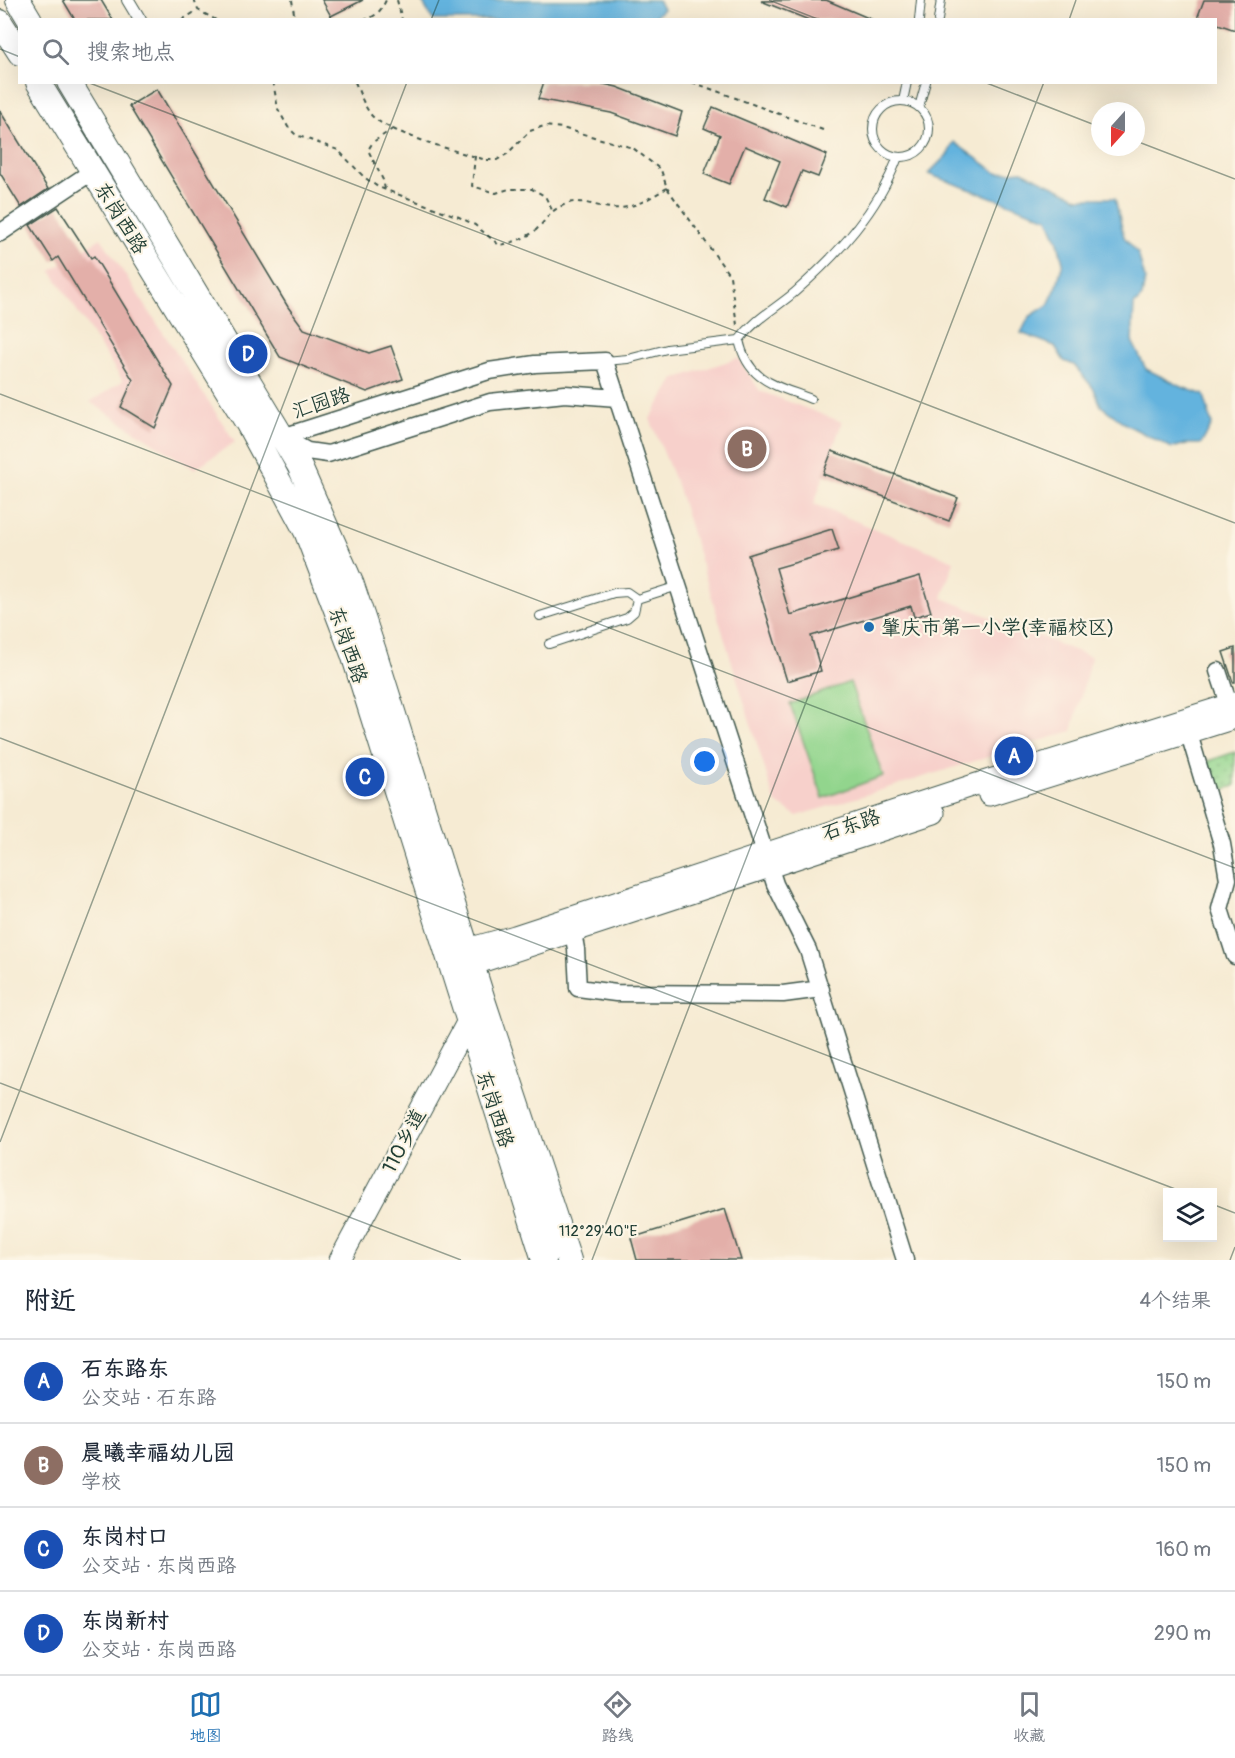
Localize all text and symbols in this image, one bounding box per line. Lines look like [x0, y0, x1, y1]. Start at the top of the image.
search box [18, 18, 1217, 84]
icon: search [39, 35, 72, 68]
text: 搜索地点 [87, 38, 175, 66]
north arrow [1091, 102, 1145, 156]
street label: 东岗西路 [89, 177, 153, 259]
pin: D [228, 332, 268, 376]
street label: 汇园路 [289, 382, 354, 424]
pin: B [728, 426, 766, 472]
street label: 东岗西路 [323, 603, 373, 688]
place label: 肇庆市第一小学(幸福校区) [881, 615, 1114, 640]
marker: 肇庆市第一小学(幸福校区) [862, 620, 876, 634]
pin: A [994, 734, 1034, 778]
your location [690, 747, 719, 776]
pin: C [346, 754, 385, 800]
street label: 石东路 [819, 804, 884, 846]
street label: 东岗西路 [471, 1067, 520, 1152]
street label: 110乡道 [377, 1105, 431, 1177]
map controls [1163, 1188, 1217, 1242]
button: layers [1163, 1188, 1217, 1242]
text: 112°29'40"E [559, 1222, 637, 1241]
text: 附近 [24, 1285, 76, 1317]
text: 4个结果 [1139, 1288, 1211, 1313]
text: 石东路东 [81, 1355, 169, 1383]
text: A [37, 1369, 50, 1394]
text: 150 m [1157, 1369, 1211, 1394]
text: 公交站 · 石东路 [81, 1385, 216, 1410]
text: 晨曦幸福幼儿园 [81, 1439, 235, 1467]
text: B [38, 1453, 49, 1478]
text: 150 m [1157, 1453, 1211, 1478]
text: 学校 [81, 1469, 121, 1494]
text: 东岗村口 [81, 1523, 169, 1551]
text: C [37, 1537, 50, 1562]
text: 160 m [1156, 1537, 1211, 1562]
text: 公交站 · 东岗西路 [81, 1553, 236, 1578]
text: 东岗新村 [81, 1607, 169, 1635]
text: D [37, 1621, 50, 1646]
text: 290 m [1154, 1621, 1211, 1646]
text: 公交站 · 东岗西路 [81, 1637, 236, 1662]
tab: 地图 [189, 1688, 222, 1746]
tab: 路线 [601, 1688, 634, 1746]
tab: 收藏 [1013, 1688, 1046, 1746]

